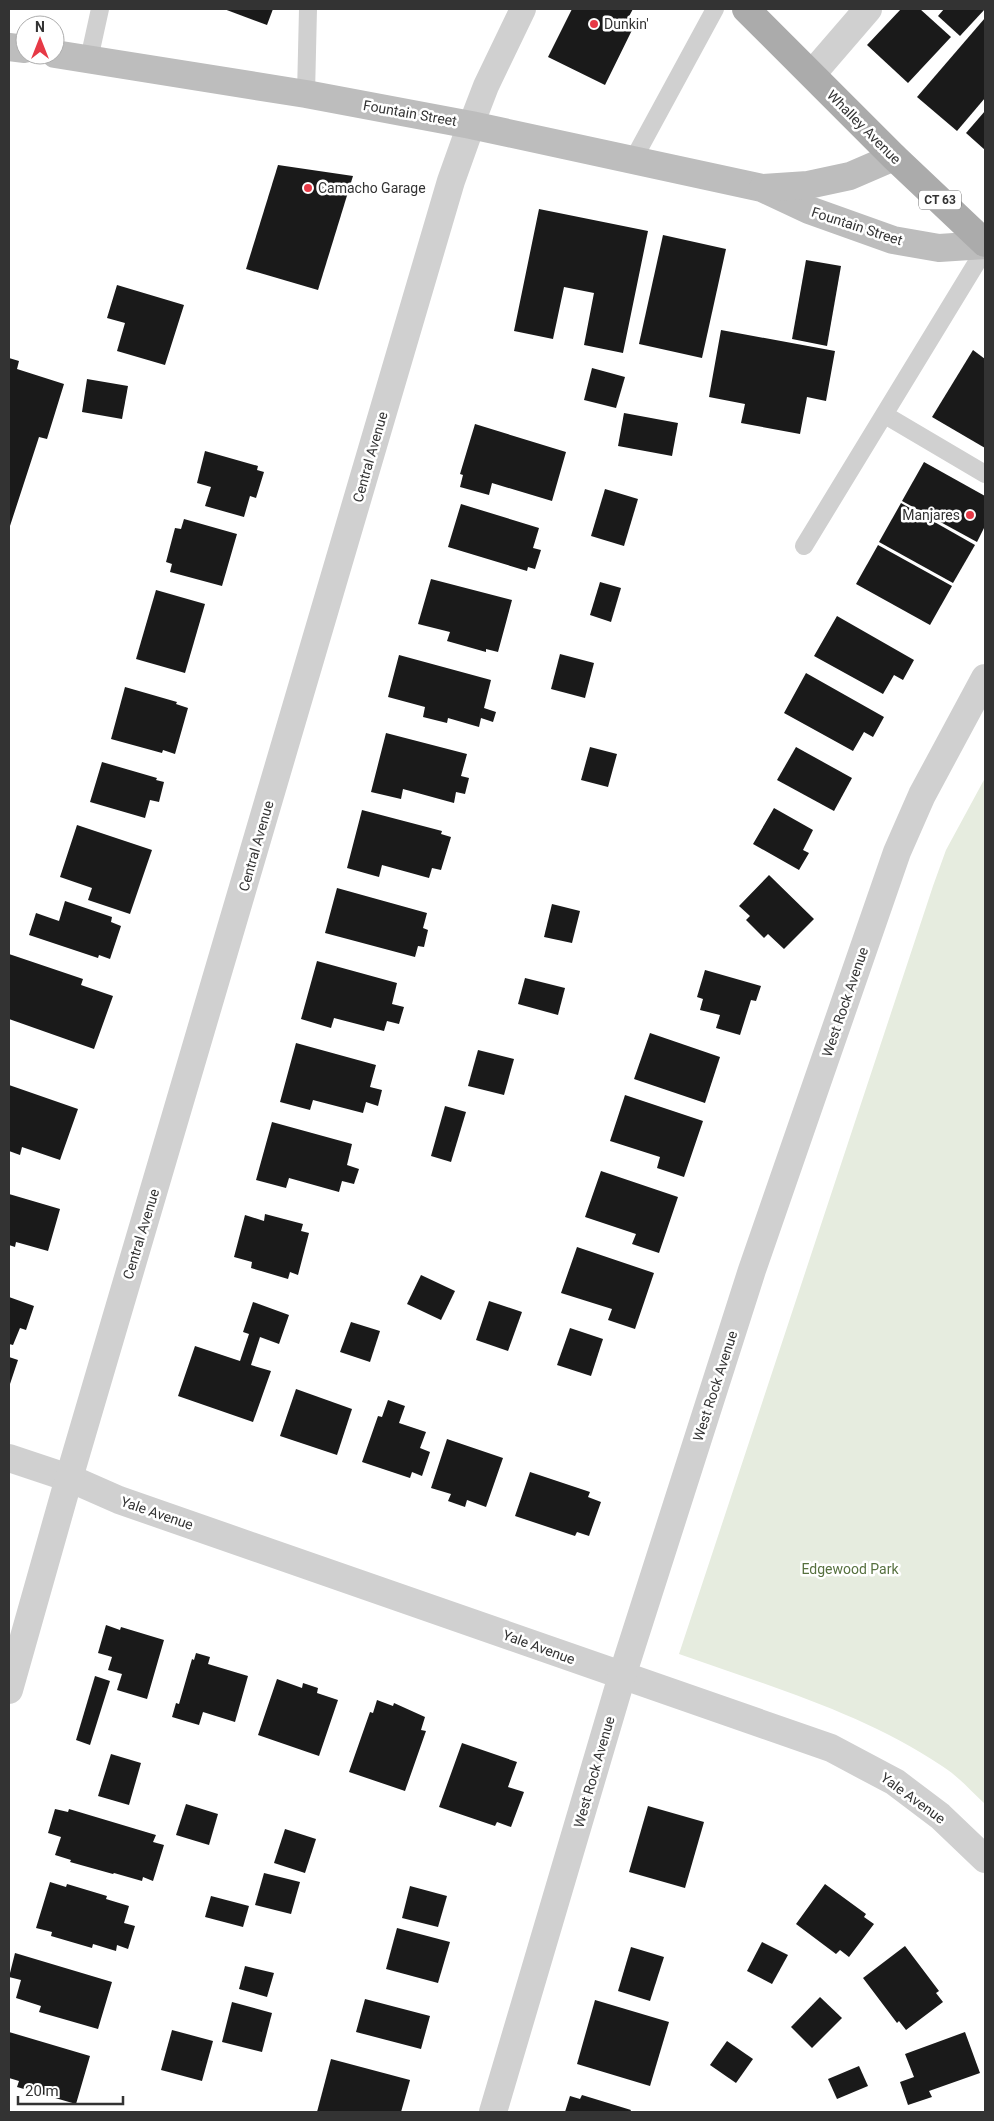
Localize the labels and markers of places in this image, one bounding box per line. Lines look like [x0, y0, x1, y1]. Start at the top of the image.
place label: Dunkin' [604, 16, 649, 32]
marker: Dunkin' [588, 18, 600, 30]
place label: Camacho Garage [318, 180, 426, 196]
marker: Camacho Garage [302, 182, 314, 194]
place label: Manjares [902, 507, 960, 523]
marker: Manjares [964, 509, 976, 521]

